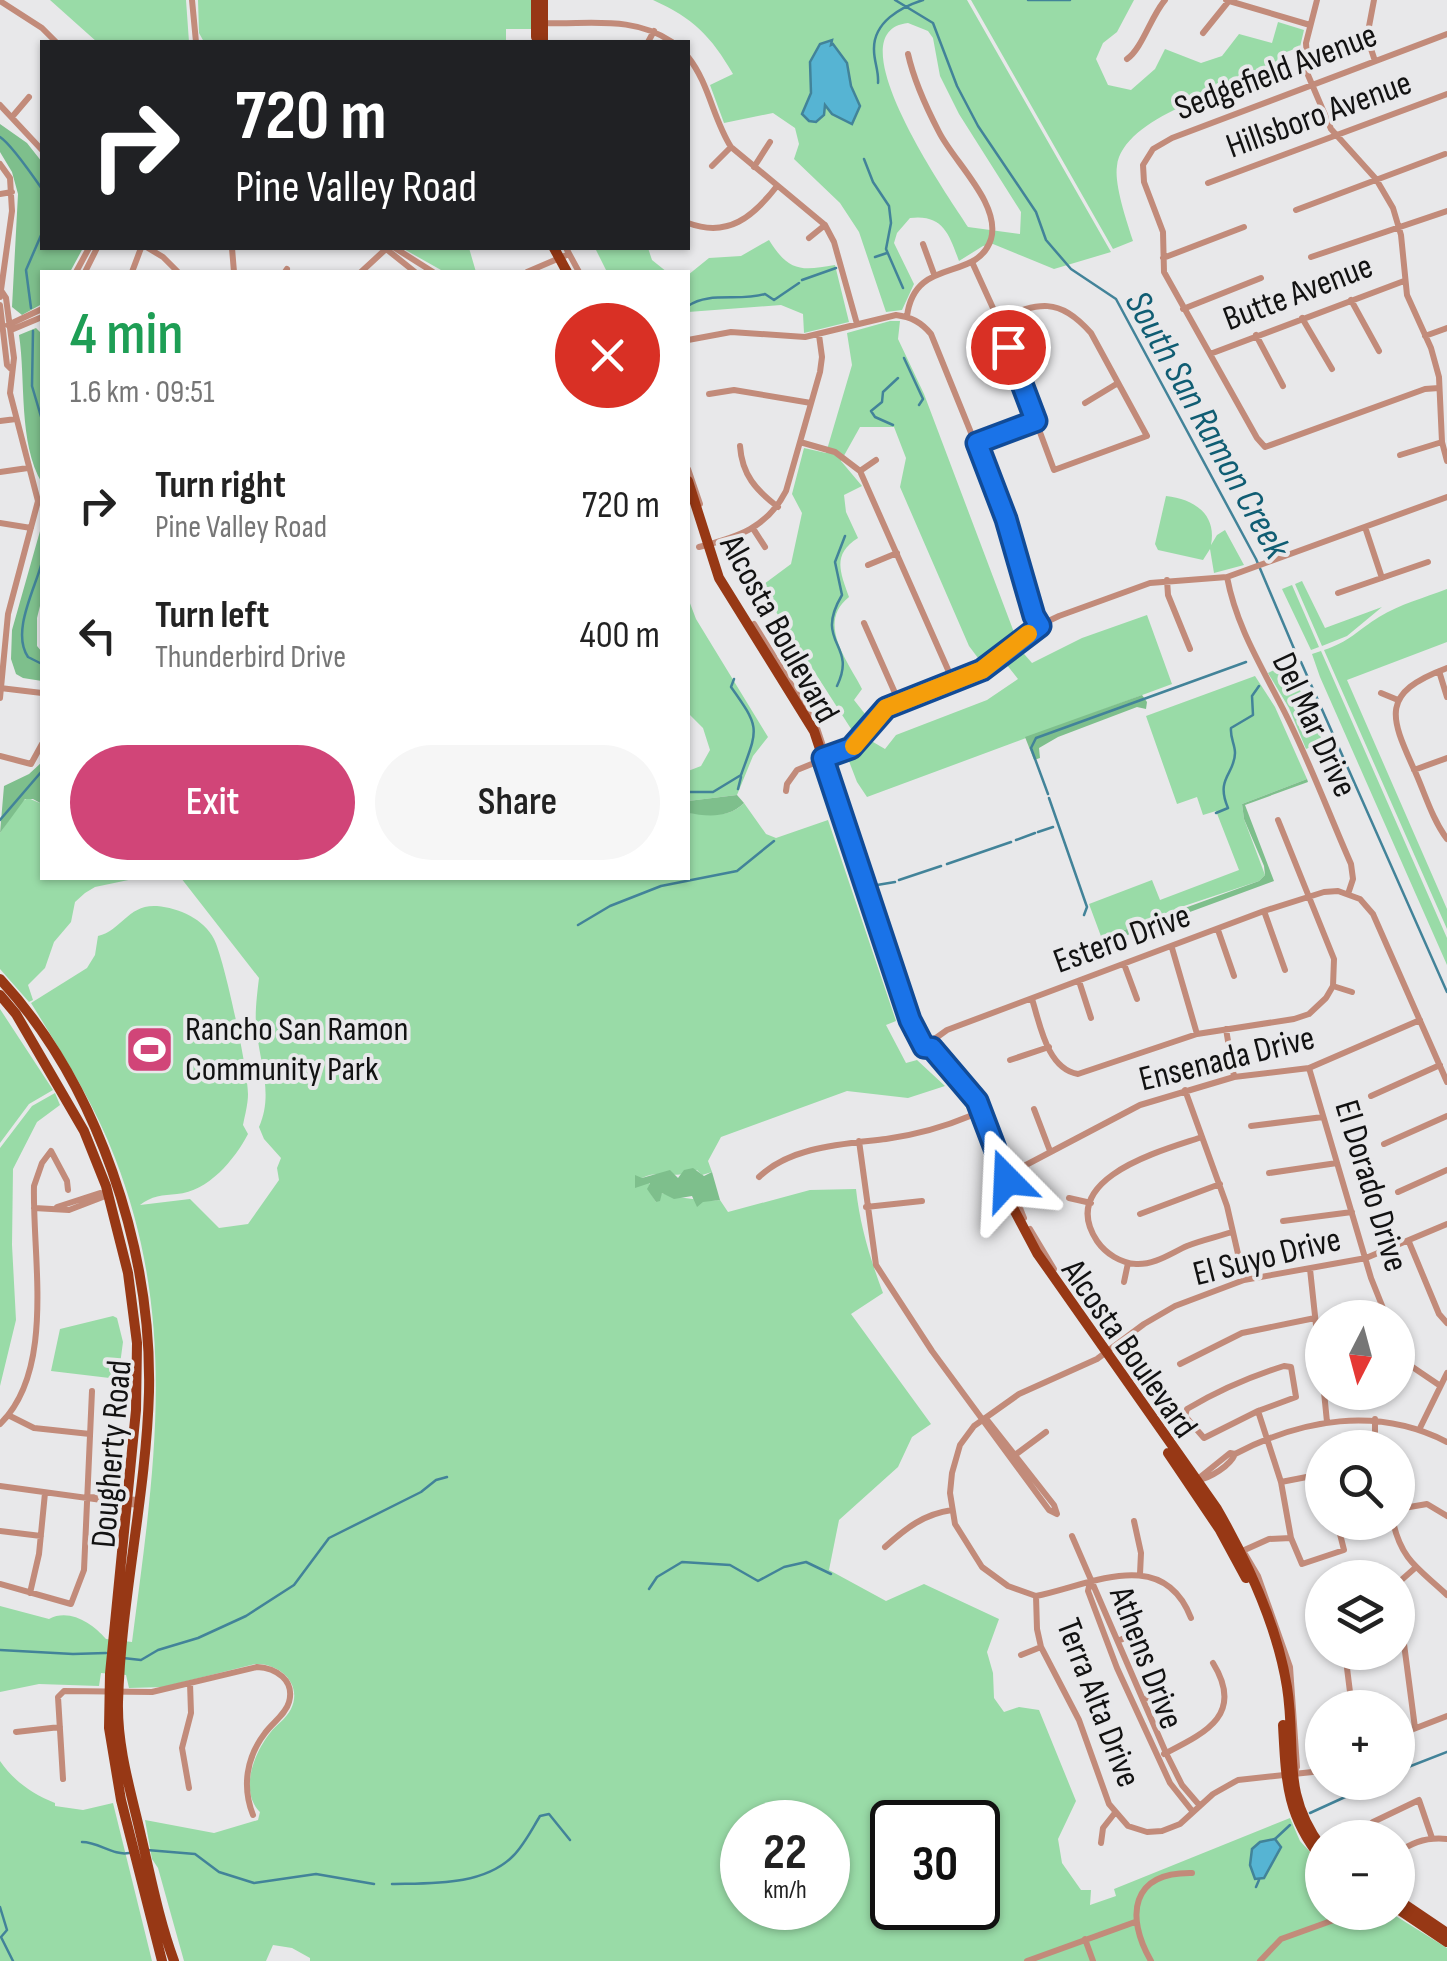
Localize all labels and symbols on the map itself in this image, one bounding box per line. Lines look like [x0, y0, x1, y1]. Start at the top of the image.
street label: Sedgefield Avenue [1169, 14, 1383, 130]
street label: Hillsboro Avenue [1220, 62, 1418, 168]
street label: Butte Avenue [1217, 245, 1379, 341]
water label: South San Ramon Creek [1115, 283, 1300, 568]
pin [966, 305, 1051, 390]
street label: Alcosta Boulevard [709, 527, 848, 730]
street label: Del Mar Drive [1262, 646, 1366, 804]
street label: Estero Drive [1048, 894, 1196, 984]
place label: Rancho San Ramon Community Park [185, 1008, 408, 1091]
street label: Ensenada Drive [1135, 1016, 1319, 1102]
sports icon: Rancho San Ramon Community Park [124, 1023, 176, 1075]
street label: El Dorado Drive [1325, 1095, 1417, 1277]
position arrow [955, 1128, 1059, 1232]
street label: El Suyo Drive [1189, 1218, 1345, 1296]
street label: Alcosta Boulevard [1051, 1251, 1206, 1447]
north arrow [1305, 1300, 1415, 1410]
street label: Dougherty Road [82, 1358, 142, 1550]
street label: Athens Drive [1099, 1580, 1193, 1735]
street label: Terra Alta Drive [1046, 1613, 1150, 1793]
speed limit sign: 30 [870, 1800, 1000, 1930]

